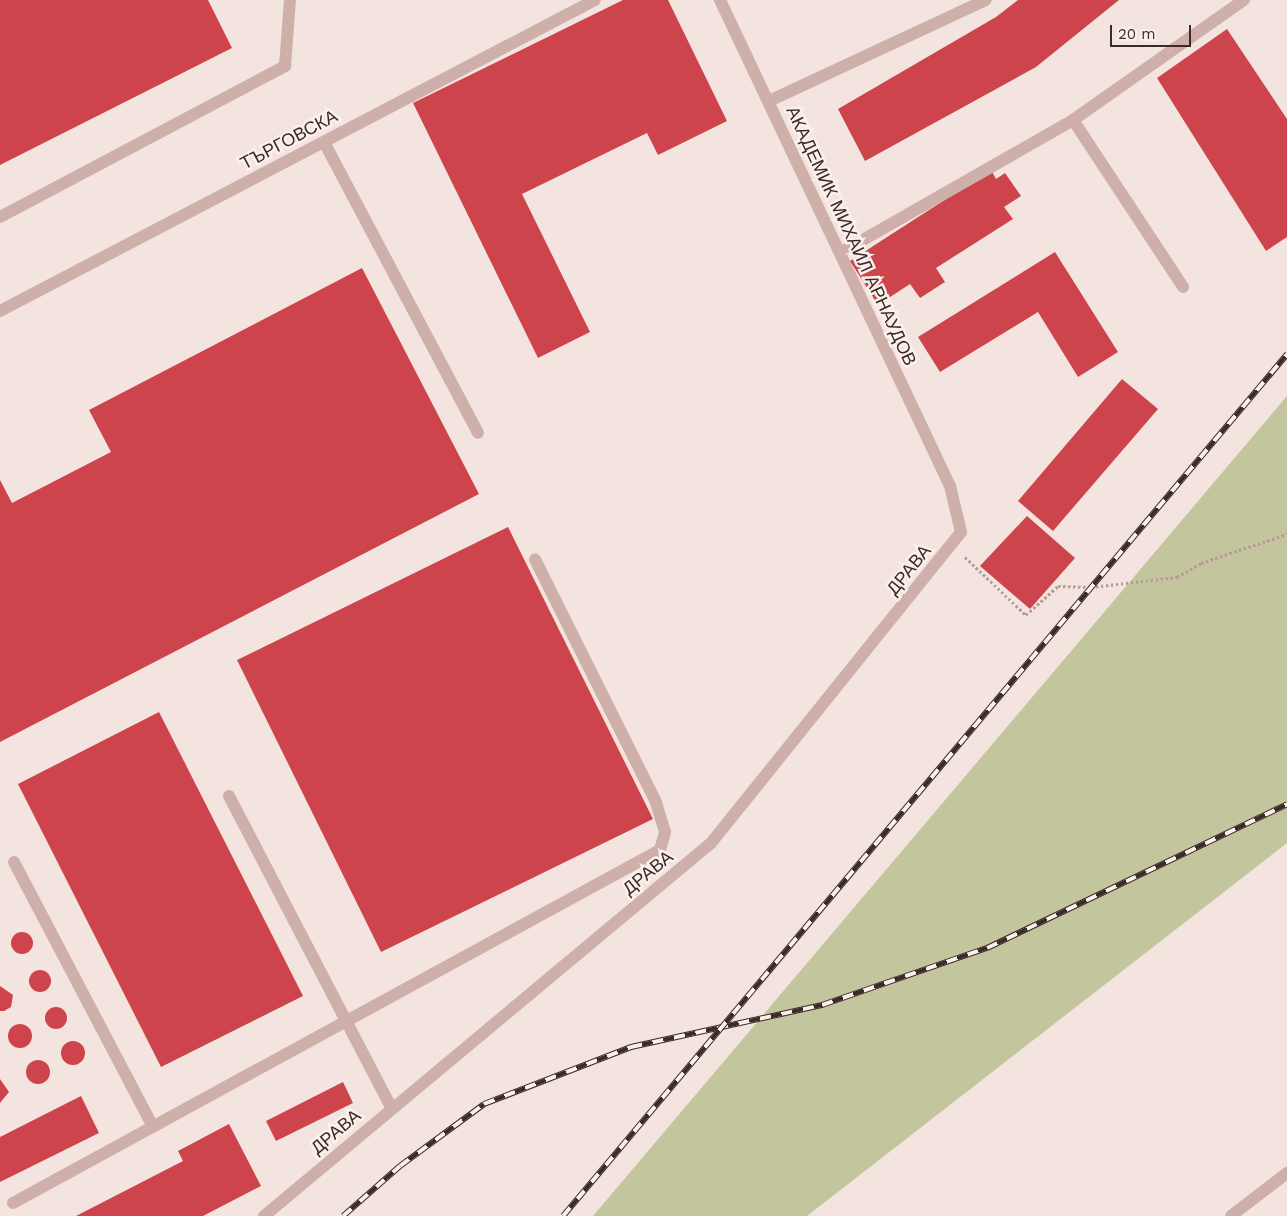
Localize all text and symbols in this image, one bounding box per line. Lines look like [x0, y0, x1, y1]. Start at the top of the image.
scale bar [1112, 15, 1193, 47]
text: 20 m [1118, 25, 1156, 43]
street label: АКАДЕМИК МИХАИЛ АРНАУДОВ [781, 103, 921, 369]
street label: ТЪРГОВСКА [237, 105, 341, 175]
street label: ДРАВА [882, 541, 936, 599]
street label: ДРАВА [619, 846, 677, 900]
street label: ДРАВА [307, 1105, 365, 1159]

